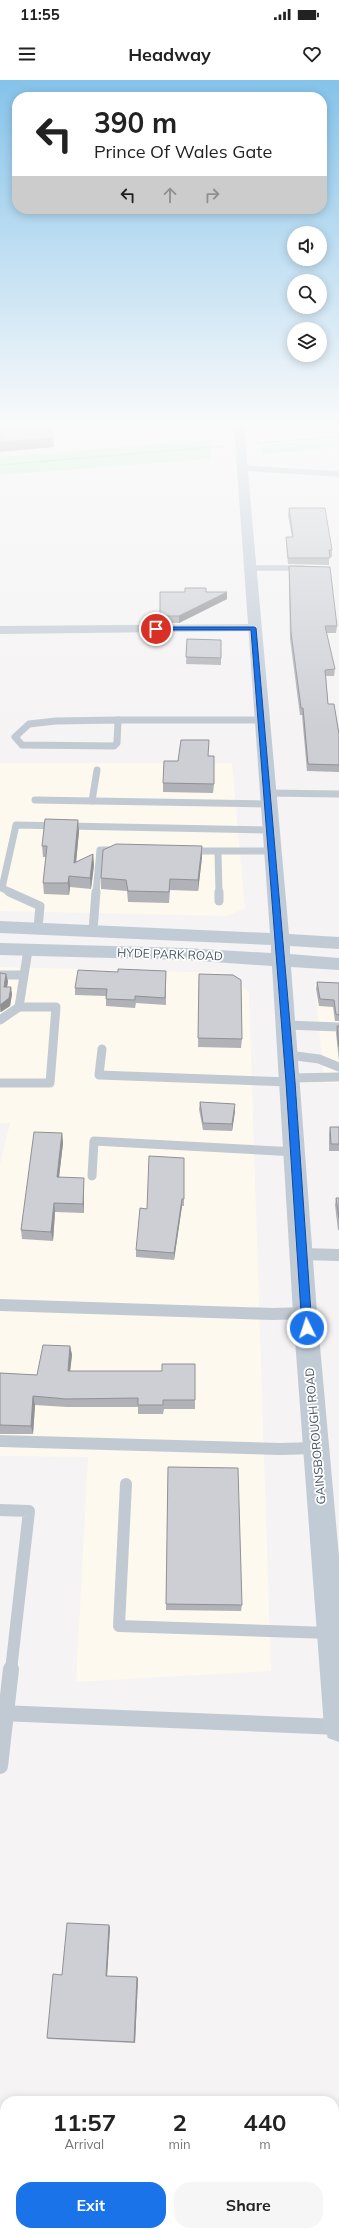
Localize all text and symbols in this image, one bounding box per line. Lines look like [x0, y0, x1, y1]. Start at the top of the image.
text: 11:55 [20, 5, 60, 24]
icon: menu [16, 43, 38, 65]
text: Headway [128, 43, 211, 66]
icon: heart [301, 43, 323, 65]
text: 390 m [94, 105, 177, 140]
icon: left [28, 108, 80, 160]
text: Prince Of Wales Gate [94, 140, 272, 163]
icon: left [117, 184, 139, 206]
icon: ahead [159, 184, 181, 206]
icon: right [201, 184, 223, 206]
map controls [287, 226, 327, 362]
button: sound [287, 226, 327, 266]
button: search [287, 274, 327, 314]
button: layers [287, 322, 327, 362]
pin [139, 612, 173, 646]
icon: arrive [145, 618, 167, 640]
street label: HYDE PARK ROAD [117, 945, 223, 963]
position arrow [286, 1307, 328, 1349]
street label: GAINSBOROUGH ROAD [302, 1367, 328, 1505]
text: 11:57 [53, 2107, 116, 2137]
text: 2 [172, 2107, 187, 2137]
text: 440 [243, 2107, 286, 2137]
text: Arrival [64, 2136, 104, 2152]
text: min [169, 2136, 191, 2152]
text: m [259, 2136, 271, 2152]
button: Exit [16, 2182, 166, 2228]
button: Share [174, 2182, 323, 2228]

